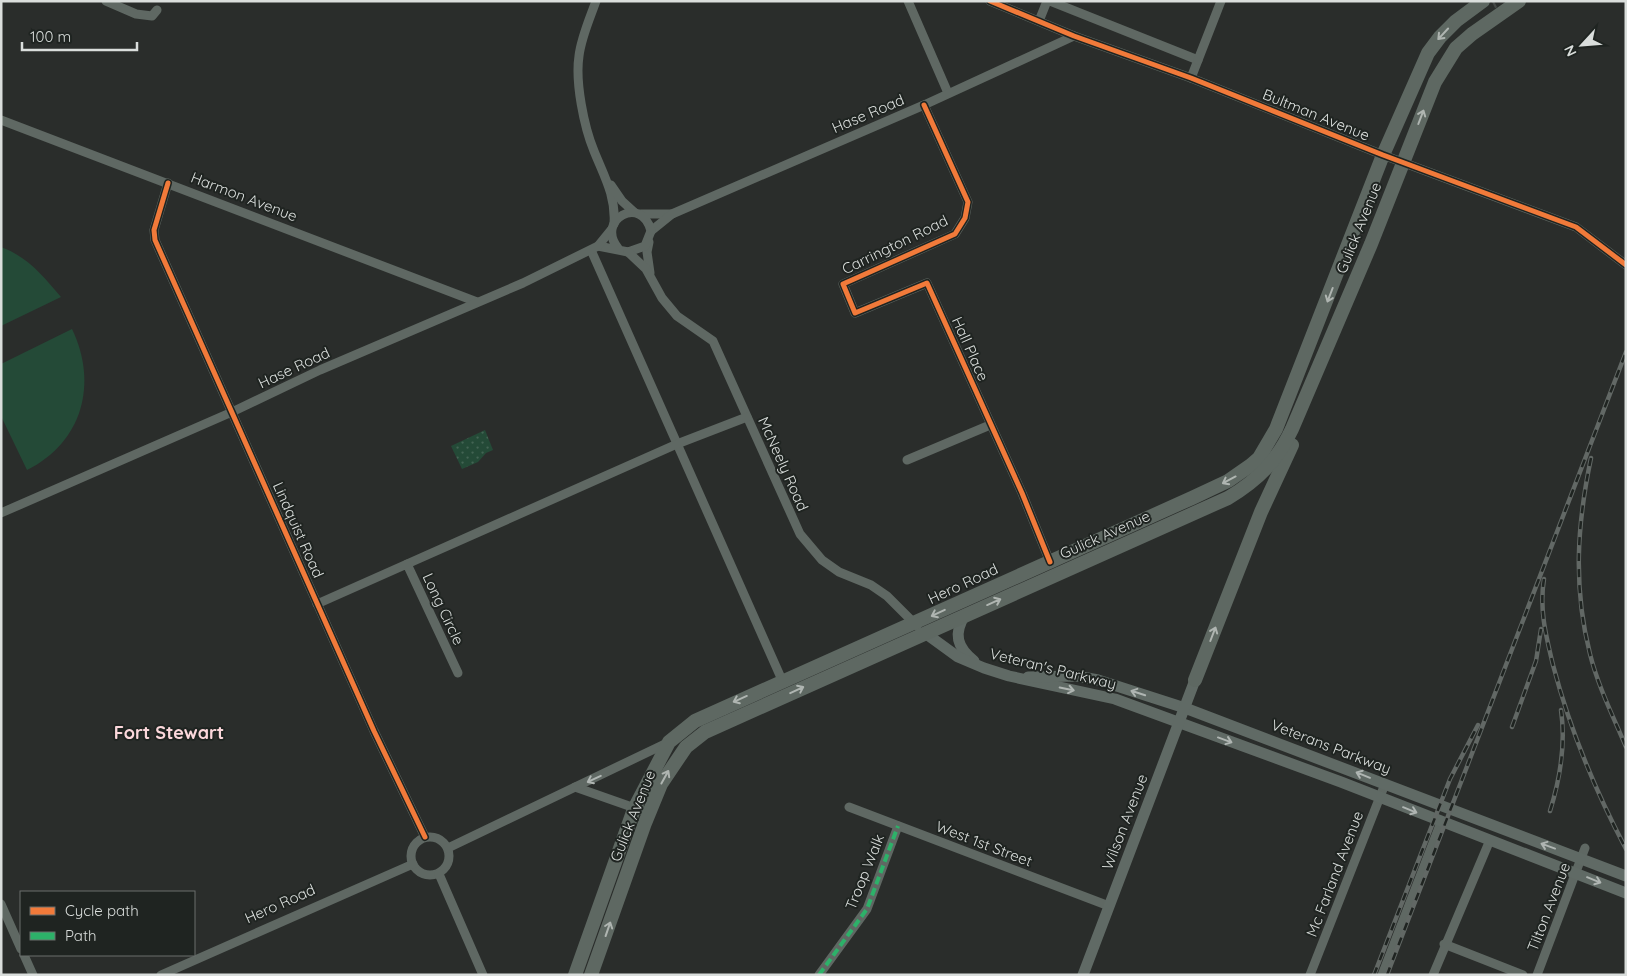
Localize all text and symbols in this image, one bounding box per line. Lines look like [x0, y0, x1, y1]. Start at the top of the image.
scale bar [22, 20, 138, 52]
north arrow [1557, 20, 1607, 70]
text: 100 m [30, 27, 71, 46]
one-way arrow [1437, 28, 1449, 41]
text: N [1560, 42, 1581, 59]
street label: Bultman Avenue [1260, 84, 1372, 145]
street label: Hase Road [829, 90, 907, 137]
one-way arrow [1417, 110, 1426, 125]
street label: Harmon Avenue [188, 168, 300, 226]
street label: Gulick Avenue [1332, 179, 1385, 276]
street label: Carrington Road [839, 211, 951, 278]
one-way arrow [1324, 287, 1333, 302]
street label: Hall Place [948, 314, 993, 384]
street label: Hase Road [255, 343, 333, 392]
street label: McNeely Road [754, 414, 813, 514]
one-way arrow [1221, 475, 1236, 485]
street label: Lindquist Road [269, 479, 328, 581]
street label: Gulick Avenue [1057, 506, 1153, 563]
street label: Hero Road [925, 559, 1001, 608]
street label: Long Circle [419, 570, 468, 648]
one-way arrow [986, 597, 1001, 607]
one-way arrow [931, 609, 946, 618]
one-way arrow [1209, 627, 1218, 642]
street label: Veteran's Parkway [988, 644, 1118, 693]
one-way arrow [789, 684, 804, 694]
one-way arrow [1058, 685, 1074, 694]
one-way arrow [1131, 688, 1147, 698]
one-way arrow [733, 694, 748, 704]
street label: Veterans Parkway [1269, 715, 1394, 778]
district label: Fort Stewart [114, 721, 224, 744]
one-way arrow [1218, 736, 1233, 745]
street label: Gulick Avenue [606, 767, 659, 864]
one-way arrow [661, 770, 670, 785]
one-way arrow [1356, 770, 1371, 780]
street label: Wilson Avenue [1098, 771, 1152, 873]
one-way arrow [587, 774, 602, 784]
one-way arrow [1402, 805, 1417, 815]
street label: Mc Farland Avenue [1302, 808, 1367, 939]
street label: West 1st Street [933, 816, 1035, 871]
street label: Troop Walk [841, 831, 888, 912]
one-way arrow [1540, 841, 1556, 850]
street label: Tilton Avenue [1523, 860, 1574, 954]
one-way arrow [1586, 876, 1601, 886]
street label: Hero Road [242, 880, 318, 927]
legend [20, 891, 195, 956]
text: Cycle path [65, 901, 139, 920]
one-way arrow [603, 921, 613, 937]
text: Path [65, 926, 97, 945]

